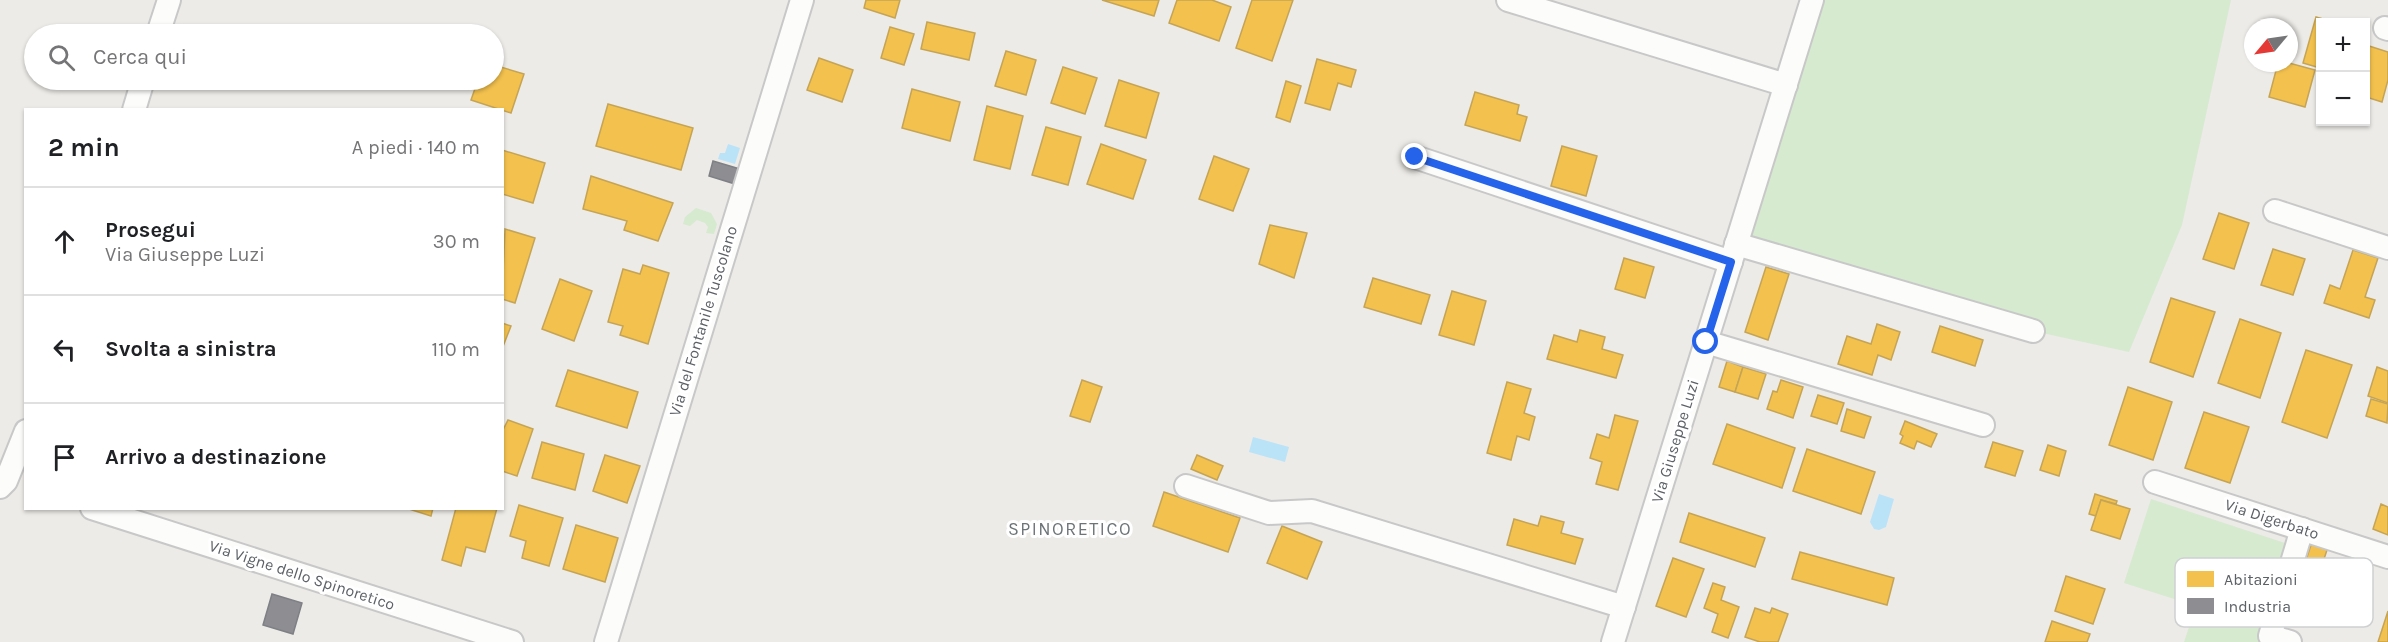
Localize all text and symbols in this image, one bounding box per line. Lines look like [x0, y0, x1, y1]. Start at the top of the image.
north arrow [2244, 18, 2298, 72]
map controls [2316, 18, 2370, 126]
button: + [2316, 18, 2370, 72]
search box [24, 24, 504, 90]
icon: search [45, 41, 78, 74]
text: Cerca qui [93, 44, 187, 70]
button: − [2316, 72, 2370, 126]
text: 2 min [48, 132, 120, 163]
text: A piedi · 140 m [352, 136, 480, 159]
route end [1401, 143, 1427, 169]
text: Prosegui [105, 217, 196, 243]
street label: Via del Fontanile Tuscolano [665, 223, 741, 419]
icon: ahead [48, 225, 81, 258]
text: 30 m [433, 230, 480, 253]
text: Via Giuseppe Luzi [105, 243, 265, 266]
route start [1692, 328, 1718, 354]
icon: left [48, 333, 81, 366]
text: Svolta a sinistra [105, 336, 277, 362]
text: 110 m [431, 338, 480, 361]
street label: Via Giuseppe Luzi [1647, 377, 1703, 505]
icon: arrive [48, 441, 81, 474]
text: Arrivo a destinazione [105, 444, 326, 470]
street label: Via Digerbato [2223, 495, 2321, 543]
district label: SPINORETICO [1008, 518, 1132, 540]
street label: Via Vigne dello Spinoretico [207, 536, 397, 614]
legend [2175, 558, 2373, 627]
text: Abitazioni [2224, 570, 2298, 589]
text: Industria [2224, 597, 2291, 616]

